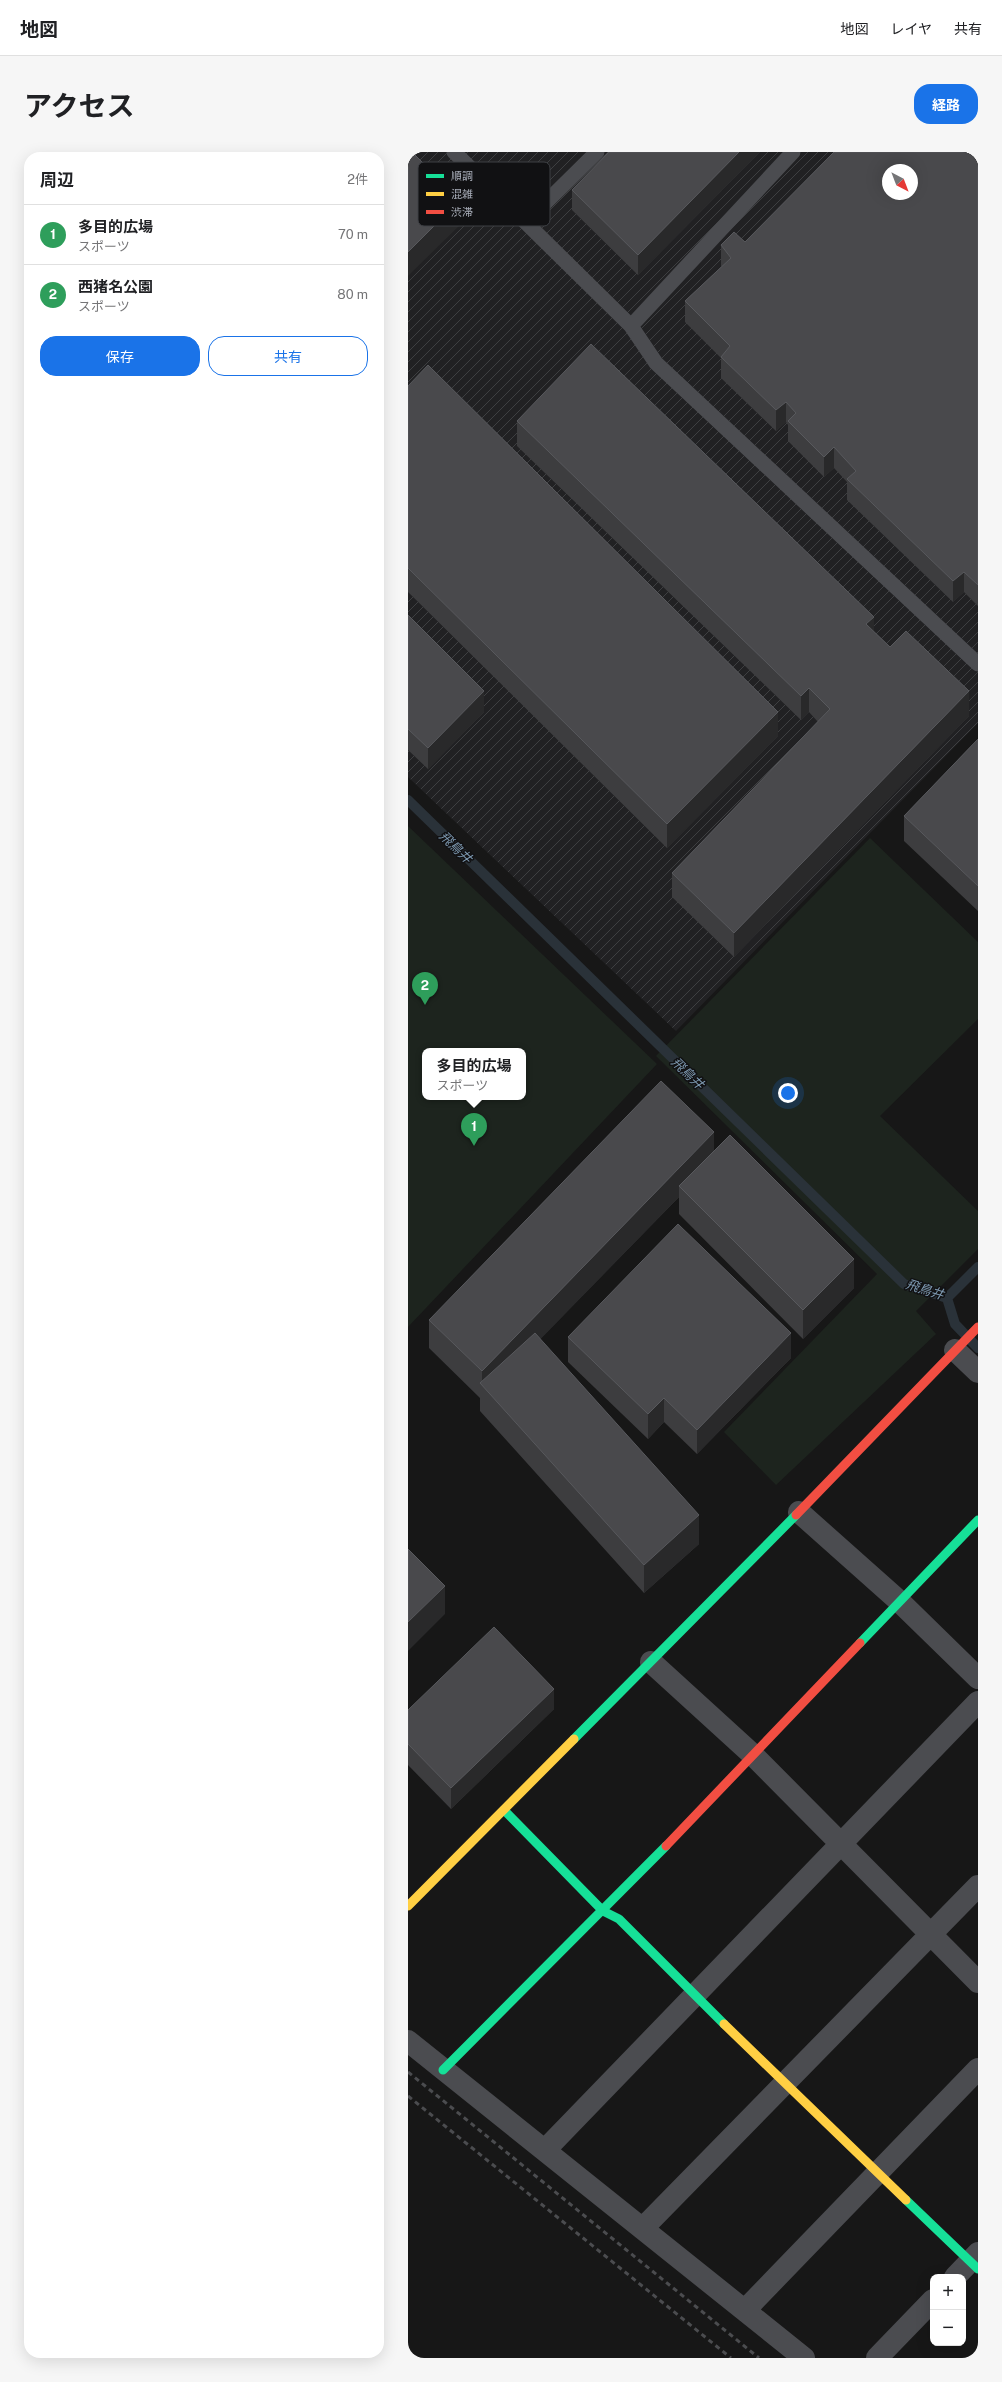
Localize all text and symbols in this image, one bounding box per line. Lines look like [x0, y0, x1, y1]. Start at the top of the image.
text: 地図 [20, 18, 58, 40]
text: 地図 [840, 21, 868, 37]
text: レイヤ [890, 21, 932, 37]
text: 共有 [954, 21, 982, 37]
button: 経路 [914, 84, 978, 124]
text: アクセス [24, 89, 135, 122]
legend [418, 162, 550, 226]
north arrow [882, 164, 918, 200]
text: 周辺 [40, 170, 74, 190]
text: 順調 [451, 170, 473, 182]
text: 2件 [347, 172, 368, 187]
text: 混雑 [451, 188, 473, 200]
text: 渋滞 [451, 206, 473, 218]
text: 多目的広場 [78, 218, 153, 235]
text: 1 [50, 227, 56, 242]
text: 70 m [338, 227, 368, 242]
text: スポーツ [78, 239, 130, 254]
text: 西猪名公園 [78, 278, 153, 295]
text: 2 [49, 287, 57, 302]
text: 80 m [337, 287, 368, 302]
text: スポーツ [78, 299, 130, 314]
button: 保存 [40, 336, 200, 376]
button: 共有 [208, 336, 368, 376]
water label: 飛鳥井 [436, 828, 476, 867]
pin: 2 [412, 972, 438, 1005]
popup [422, 1048, 526, 1100]
water label: 飛鳥井 [668, 1054, 708, 1093]
text: 多目的広場 [436, 1057, 512, 1074]
text: スポーツ [436, 1078, 488, 1093]
your location [778, 1083, 798, 1103]
pin: 1 [461, 1113, 487, 1146]
water label: 飛鳥井 [904, 1277, 947, 1303]
map controls [930, 2274, 966, 2346]
button: + [930, 2274, 966, 2310]
button: − [930, 2310, 966, 2346]

